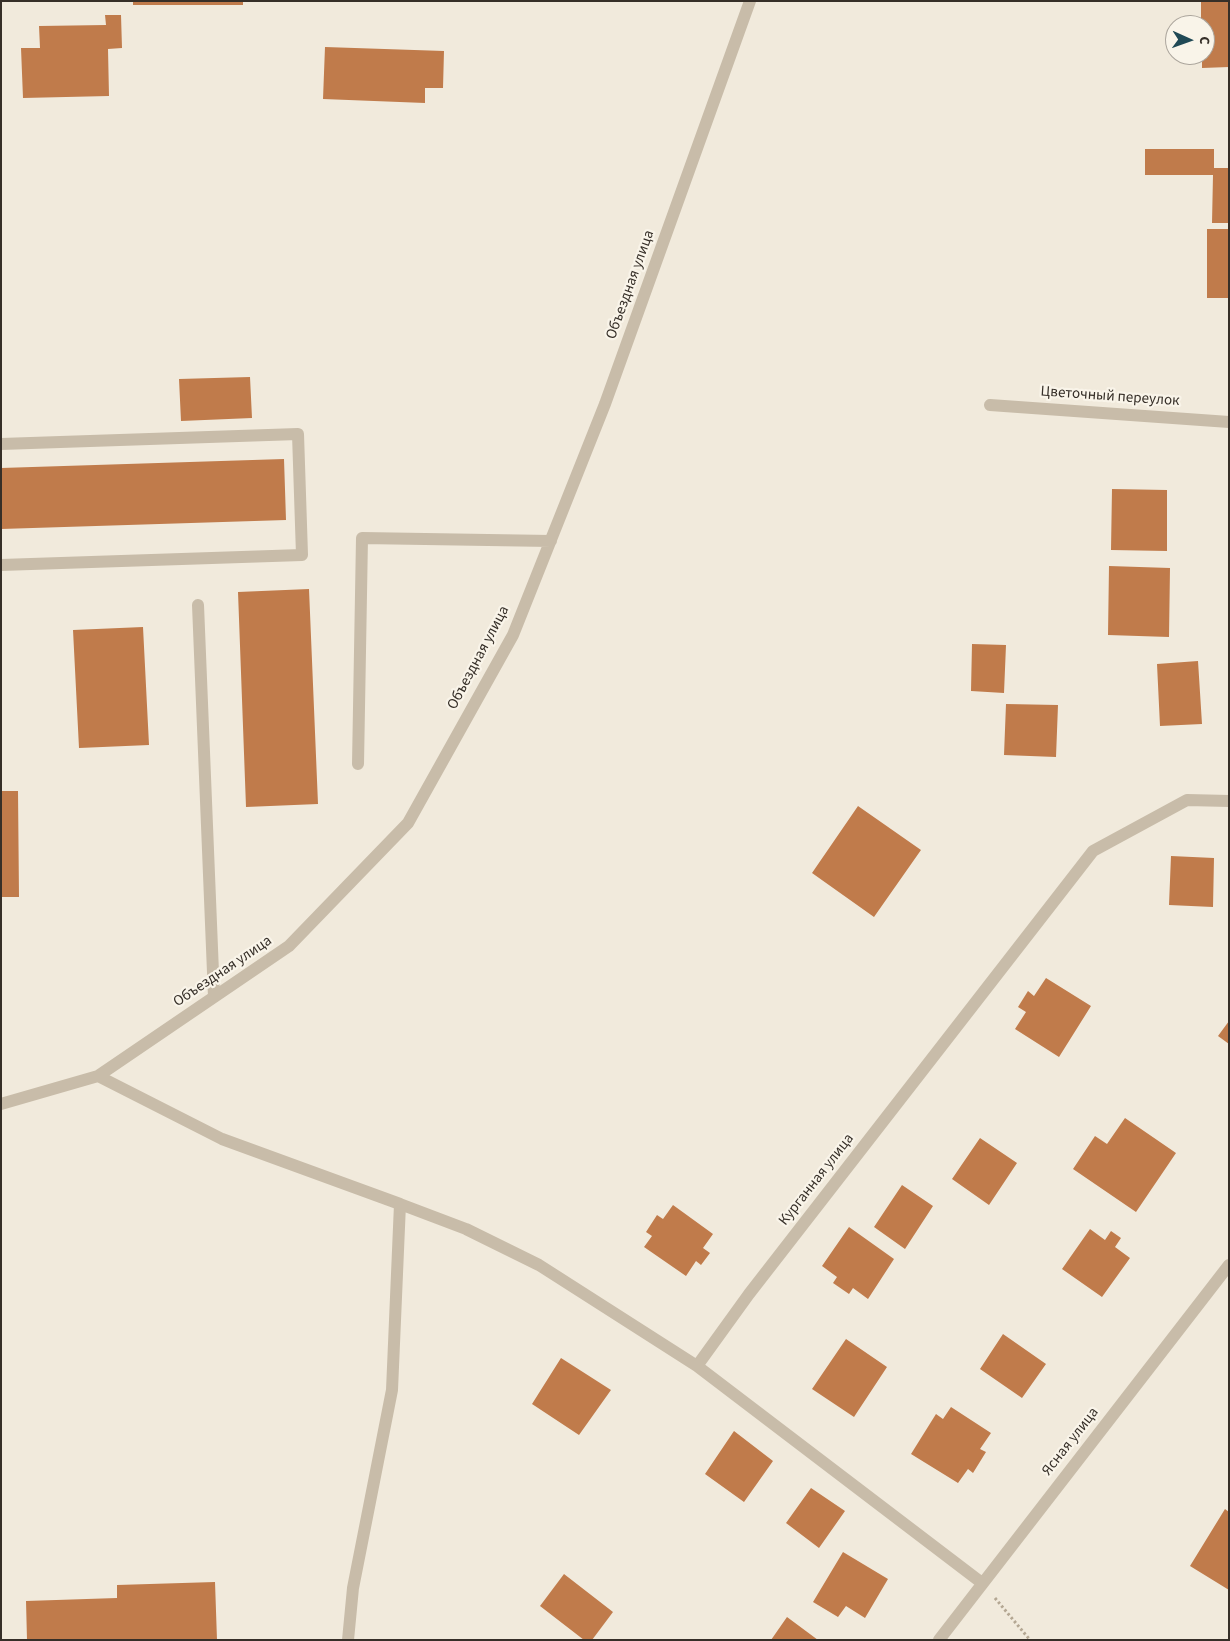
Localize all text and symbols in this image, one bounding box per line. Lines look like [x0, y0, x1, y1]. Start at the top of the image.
north arrow [1165, 15, 1215, 65]
text: С [1194, 36, 1214, 45]
street label: Объездная улица [603, 228, 659, 342]
street label: Цветочный переулок [1040, 383, 1180, 411]
street label: Объездная улица [444, 603, 514, 713]
street label: Объездная улица [170, 932, 276, 1012]
street label: Курганная улица [776, 1131, 858, 1229]
street label: Ясная улица [1039, 1404, 1103, 1480]

